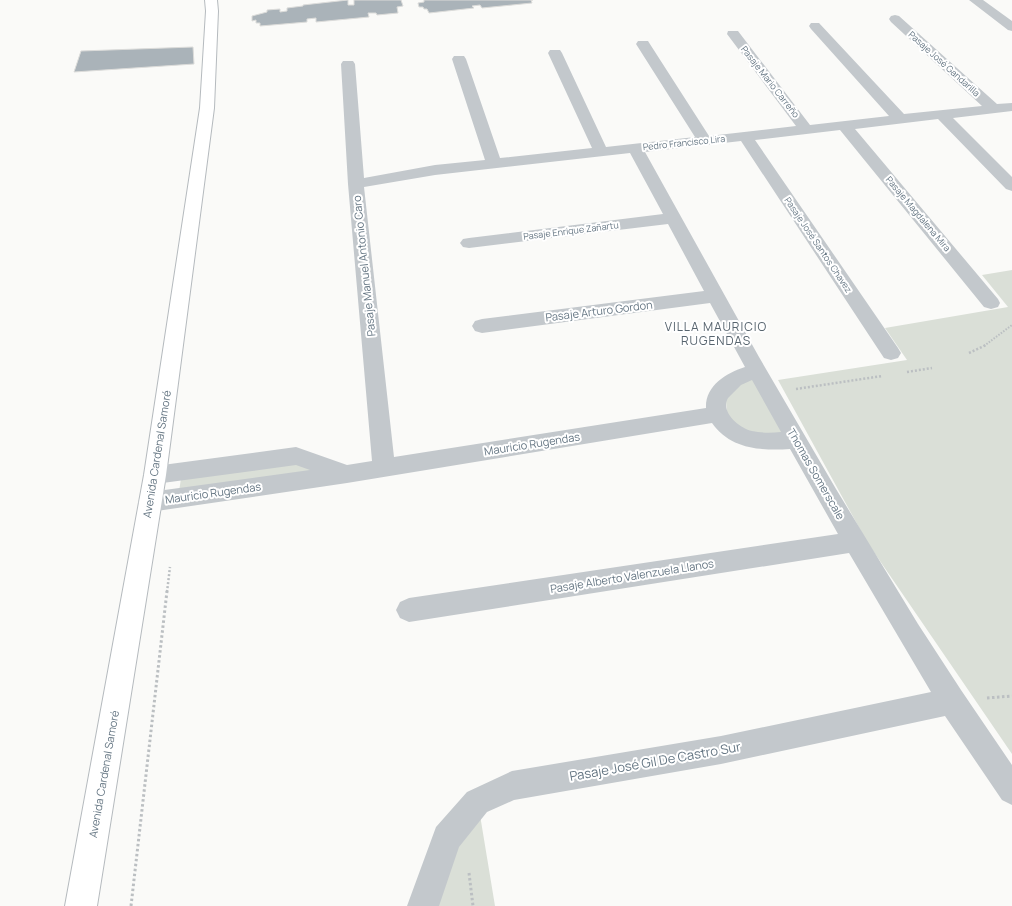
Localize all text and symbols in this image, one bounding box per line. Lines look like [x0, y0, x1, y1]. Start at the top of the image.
street label: Pasaje José Gandarilla [906, 28, 983, 99]
street label: Pasaje Mario Carreño [738, 43, 803, 120]
street label: Pedro Francisco Lira [642, 132, 726, 153]
street label: Pasaje Magdalena Mira [883, 173, 954, 254]
street label: Pasaje Manuel Antonio Caro [349, 194, 378, 337]
street label: Pasaje José Santos Chavez [782, 194, 855, 295]
street label: Pasaje Enrique Zañartu [523, 218, 619, 243]
street label: Pasaje Arturo Gordon [544, 296, 653, 325]
district label: VILLA MAURICIO RUGENDAS [665, 318, 767, 349]
street label: Avenida Cardenal Samoré [139, 388, 174, 519]
street label: Thomas Somerscale [784, 426, 849, 522]
street label: Mauricio Rugendas [483, 428, 581, 458]
street label: Mauricio Rugendas [164, 478, 262, 507]
street label: Pasaje Alberto Valenzuela Llanos [549, 555, 715, 596]
street label: Avenida Cardenal Samoré [85, 708, 122, 839]
street label: Pasaje José Gil De Castro Sur [568, 737, 742, 785]

